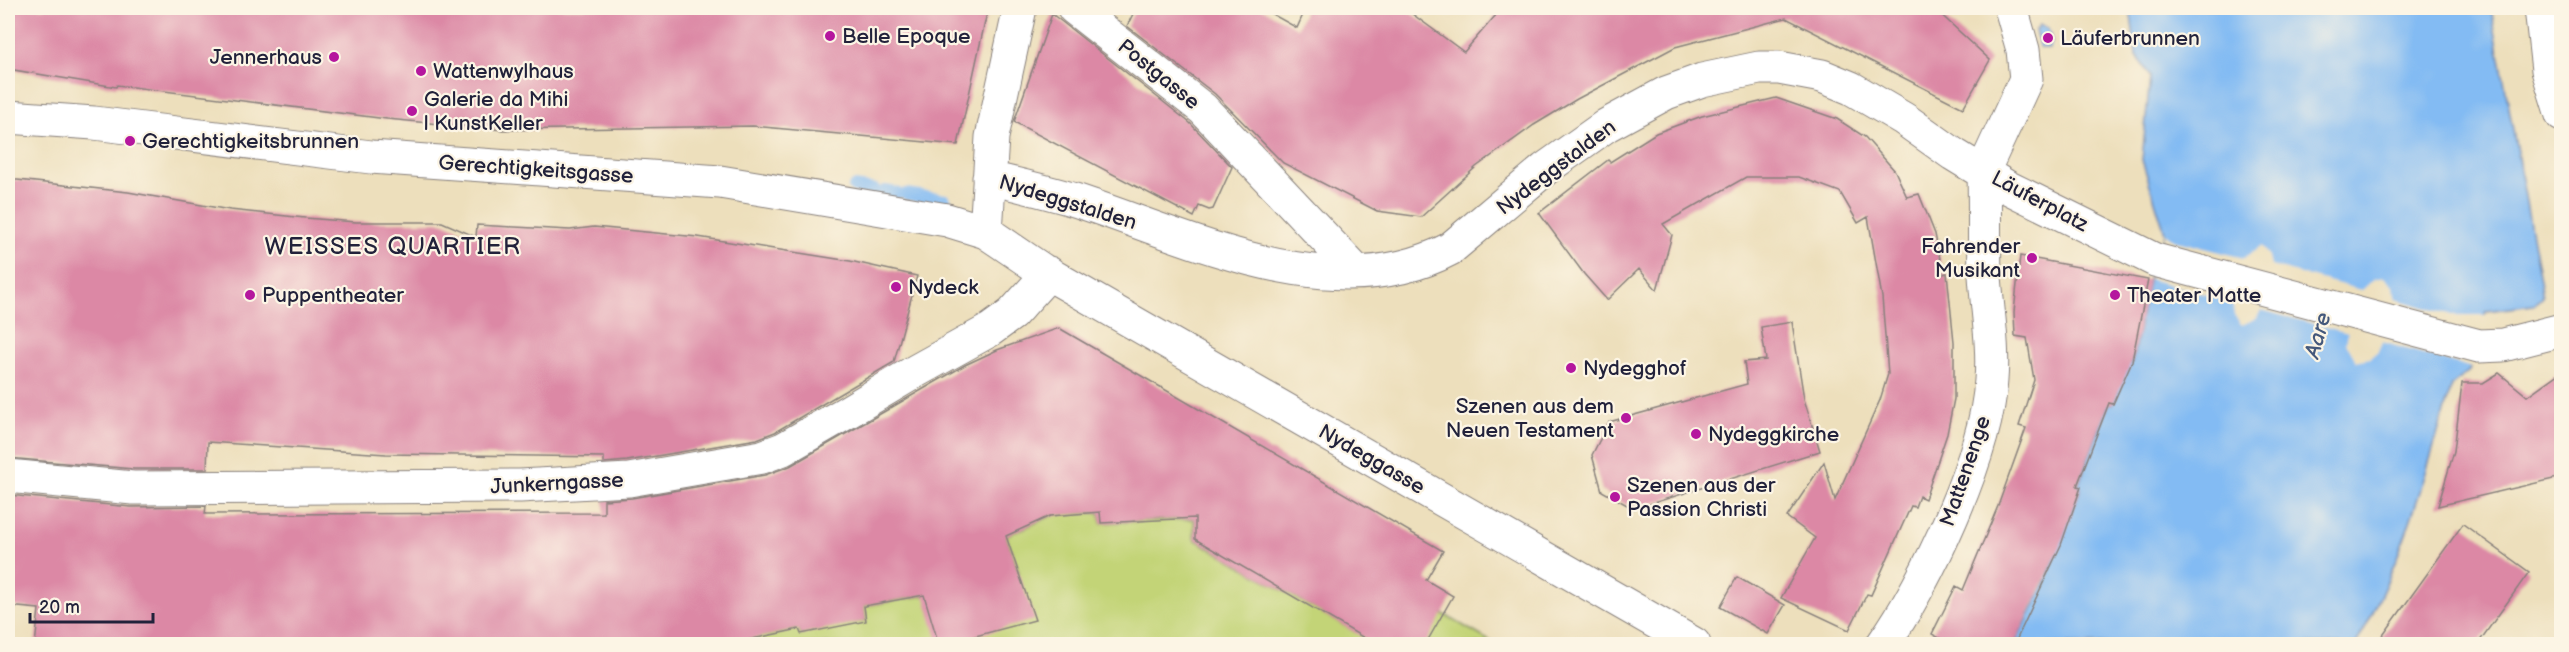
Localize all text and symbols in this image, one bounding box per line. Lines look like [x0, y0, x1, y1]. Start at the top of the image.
place label: Belle Epoque [842, 24, 971, 49]
place label: Läuferbrunnen [2060, 26, 2200, 51]
marker: Belle Epoque [823, 29, 837, 43]
marker: Läuferbrunnen [2041, 31, 2055, 45]
street label: Postgasse [1113, 34, 1205, 115]
place label: Jennerhaus [210, 45, 322, 70]
marker: Jennerhaus [327, 50, 341, 64]
place label: Wattenwylhaus [433, 59, 574, 84]
marker: Wattenwylhaus [414, 64, 428, 78]
place label: Galerie da Mihi | KunstKeller [424, 87, 568, 136]
marker: Galerie da Mihi | KunstKeller [405, 104, 419, 118]
street label: Nydeggstalden [1492, 115, 1621, 220]
place label: Gerechtigkeitsbrunnen [142, 129, 359, 154]
marker: Gerechtigkeitsbrunnen [123, 134, 137, 148]
street label: Gerechtigkeitsgasse [438, 150, 634, 189]
street label: Läuferplatz [1987, 166, 2093, 238]
street label: Nydeggstalden [996, 170, 1140, 235]
district label: WEISSES QUARTIER [264, 232, 522, 261]
place label: Fahrender Musikant [1921, 234, 2021, 283]
marker: Fahrender Musikant [2025, 251, 2039, 265]
place label: Nydeck [908, 275, 979, 300]
marker: Nydeck [889, 280, 903, 294]
place label: Puppentheater [262, 283, 404, 308]
place label: Theater Matte [2127, 283, 2261, 308]
marker: Puppentheater [243, 288, 257, 302]
marker: Theater Matte [2108, 288, 2122, 302]
water label: Aare [2299, 309, 2338, 362]
place label: Nydegghof [1583, 356, 1687, 381]
marker: Nydegghof [1564, 361, 1578, 375]
place label: Szenen aus dem Neuen Testament [1446, 394, 1615, 443]
marker: Szenen aus dem Neuen Testament [1619, 411, 1633, 425]
street label: Mattenenge [1935, 412, 1996, 530]
street label: Nydeggasse [1314, 419, 1429, 500]
place label: Nydeggkirche [1708, 422, 1839, 447]
marker: Nydeggkirche [1689, 427, 1703, 441]
street label: Junkerngasse [490, 468, 624, 499]
place label: Szenen aus der Passion Christi [1627, 473, 1776, 522]
marker: Szenen aus der Passion Christi [1608, 490, 1622, 504]
scale bar [30, 586, 153, 624]
text: 20 m [39, 597, 80, 618]

